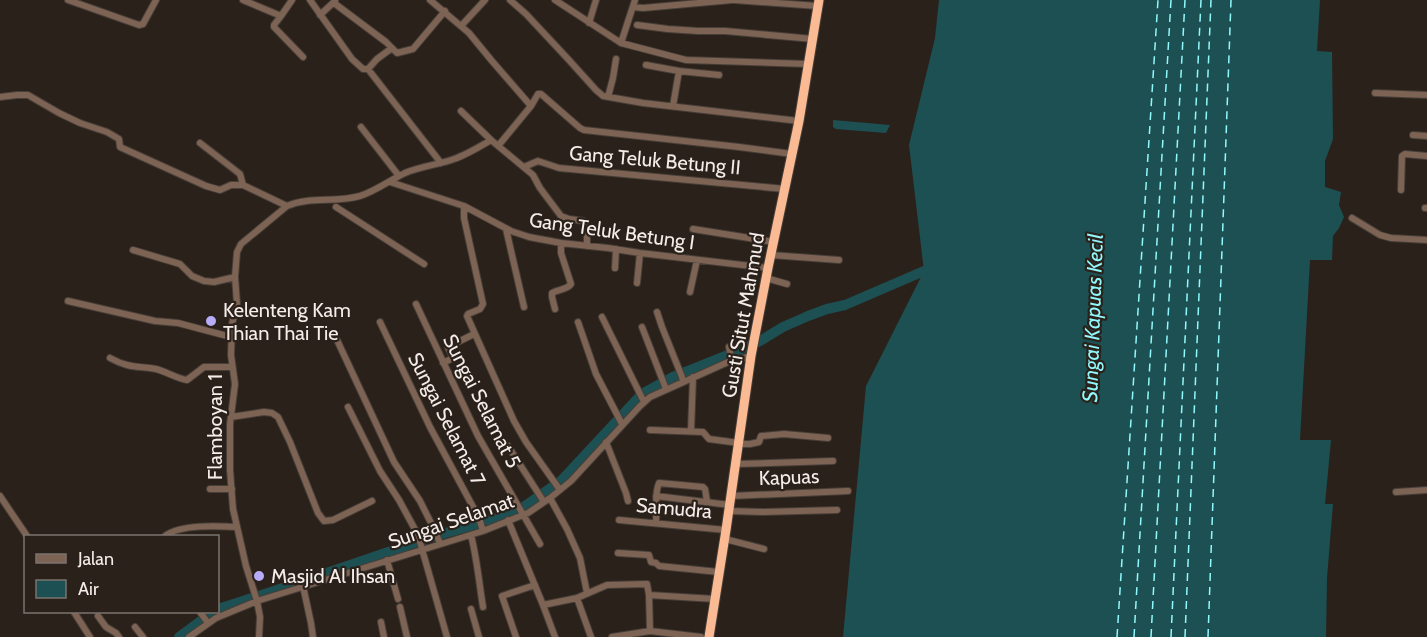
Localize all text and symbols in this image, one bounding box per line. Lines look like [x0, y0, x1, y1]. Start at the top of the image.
street label: Gang Teluk Betung II [568, 141, 742, 179]
street label: Gang Teluk Betung I [528, 208, 696, 254]
street label: Gusti Situt Mahmud [717, 230, 769, 400]
water label: Sungai Kapuas Kecil [1077, 233, 1108, 403]
place label: Kelenteng Kam Thian Thai Tie [223, 298, 351, 345]
marker: Kelenteng Kam Thian Thai Tie [204, 314, 218, 328]
street label: Sungai Selamat 5 [438, 330, 526, 472]
street label: Sungai Selamat 7 [403, 349, 491, 489]
street label: Flamboyan 1 [203, 374, 227, 480]
street label: Kapuas [758, 464, 820, 490]
street label: Sungai Selamat [385, 488, 517, 554]
street label: Samudra [635, 493, 713, 523]
legend [24, 535, 219, 613]
text: Jalan [77, 548, 114, 570]
place label: Masjid Al Ihsan [271, 564, 395, 588]
marker: Masjid Al Ihsan [252, 569, 266, 583]
text: Air [78, 578, 99, 600]

